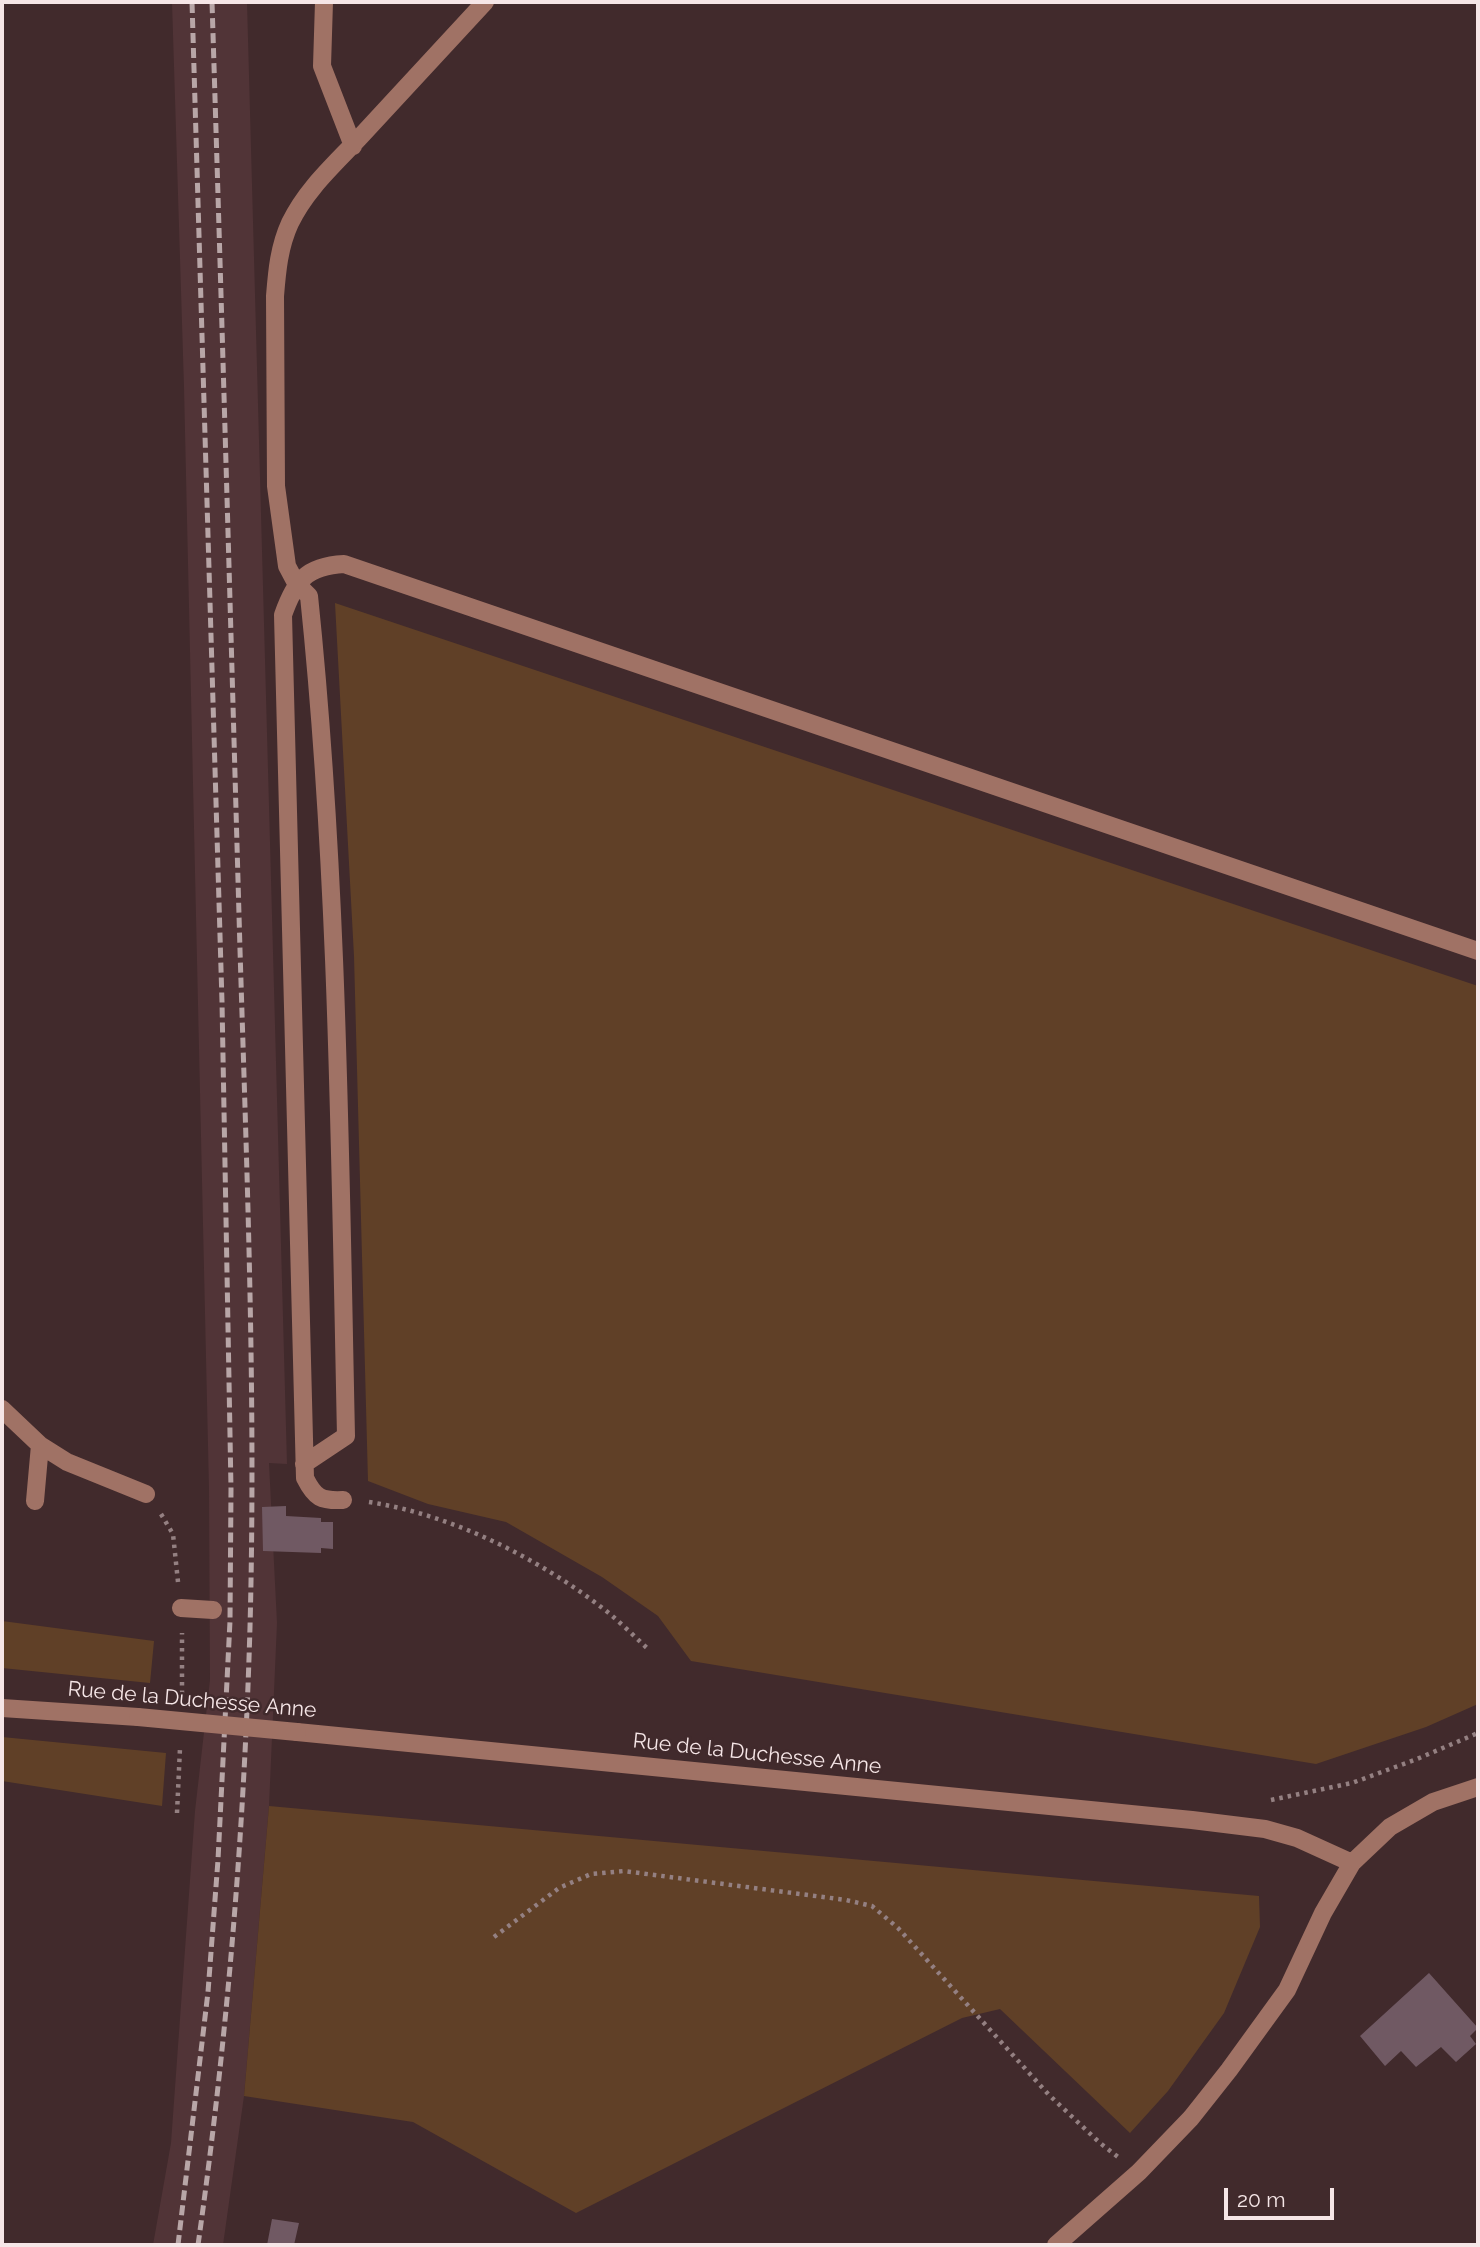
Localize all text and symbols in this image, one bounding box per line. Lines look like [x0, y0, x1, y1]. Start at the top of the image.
street label: Rue de la Duchesse Anne [67, 1677, 317, 1723]
street label: Rue de la Duchesse Anne [632, 1728, 882, 1780]
scale bar [1228, 2174, 1338, 2218]
text: 20 m [1237, 2187, 1285, 2212]

